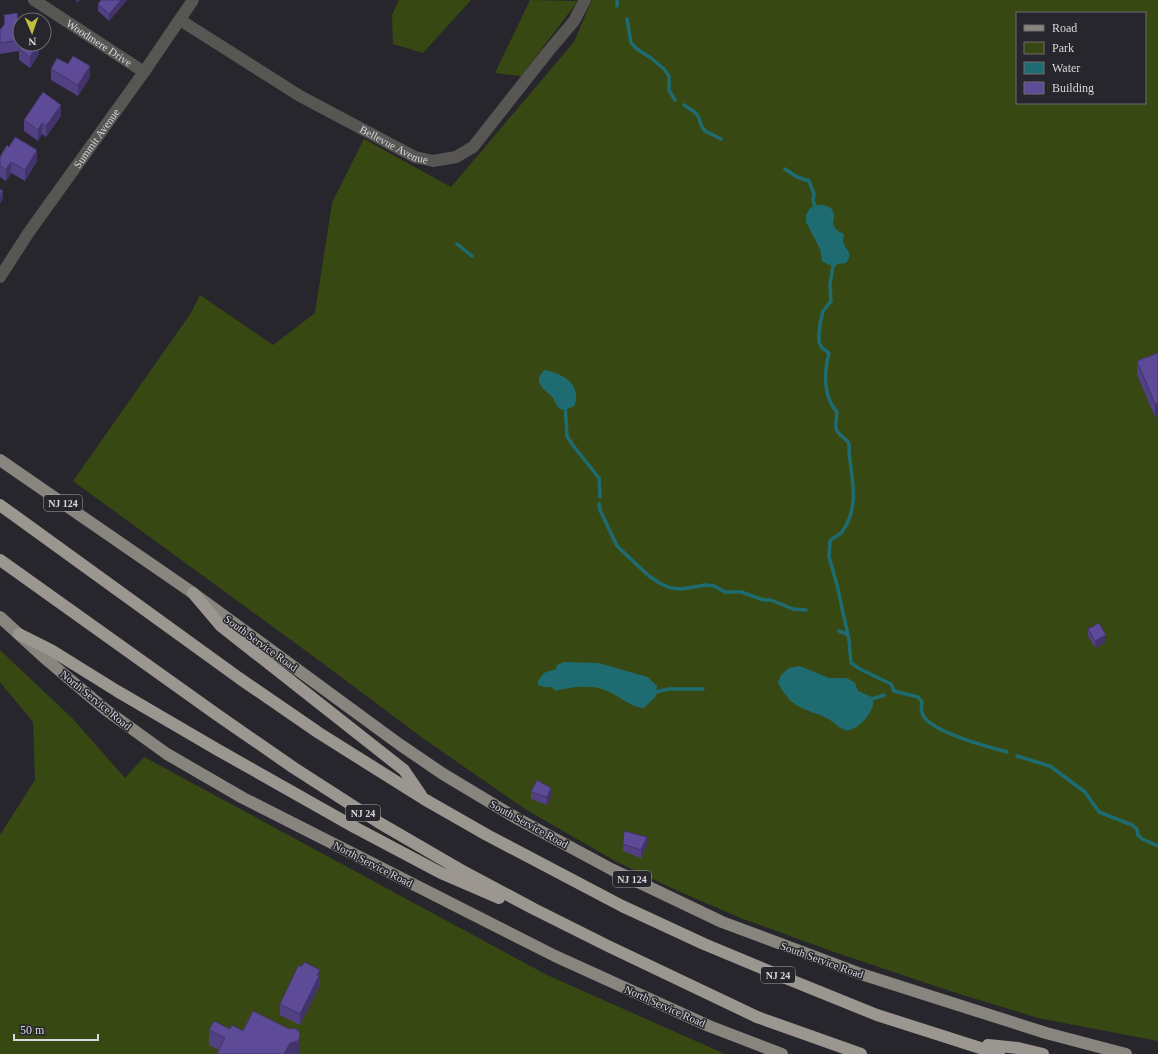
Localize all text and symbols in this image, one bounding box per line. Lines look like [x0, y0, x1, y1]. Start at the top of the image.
north arrow [12, 12, 52, 52]
legend [1016, 12, 1146, 104]
street label: Woodmere Drive [64, 17, 134, 69]
text: Road [1052, 21, 1077, 35]
text: N [28, 36, 37, 48]
text: Park [1052, 41, 1074, 55]
text: Water [1052, 61, 1080, 75]
text: Building [1052, 81, 1094, 95]
street label: Summit Avenue [71, 106, 122, 170]
street label: Bellevue Avenue [358, 123, 429, 166]
road number: NJ 124 [44, 495, 82, 511]
street label: South Service Road [222, 612, 300, 674]
street label: North Service Road [58, 668, 134, 732]
street label: South Service Road [488, 798, 571, 851]
road number: NJ 24 [346, 805, 380, 821]
street label: North Service Road [331, 839, 415, 889]
road number: NJ 124 [613, 871, 651, 887]
street label: South Service Road [779, 939, 866, 981]
road number: NJ 24 [761, 967, 795, 983]
street label: North Service Road [623, 983, 708, 1029]
scale bar [14, 1016, 98, 1042]
text: 50 m [20, 1023, 45, 1037]

